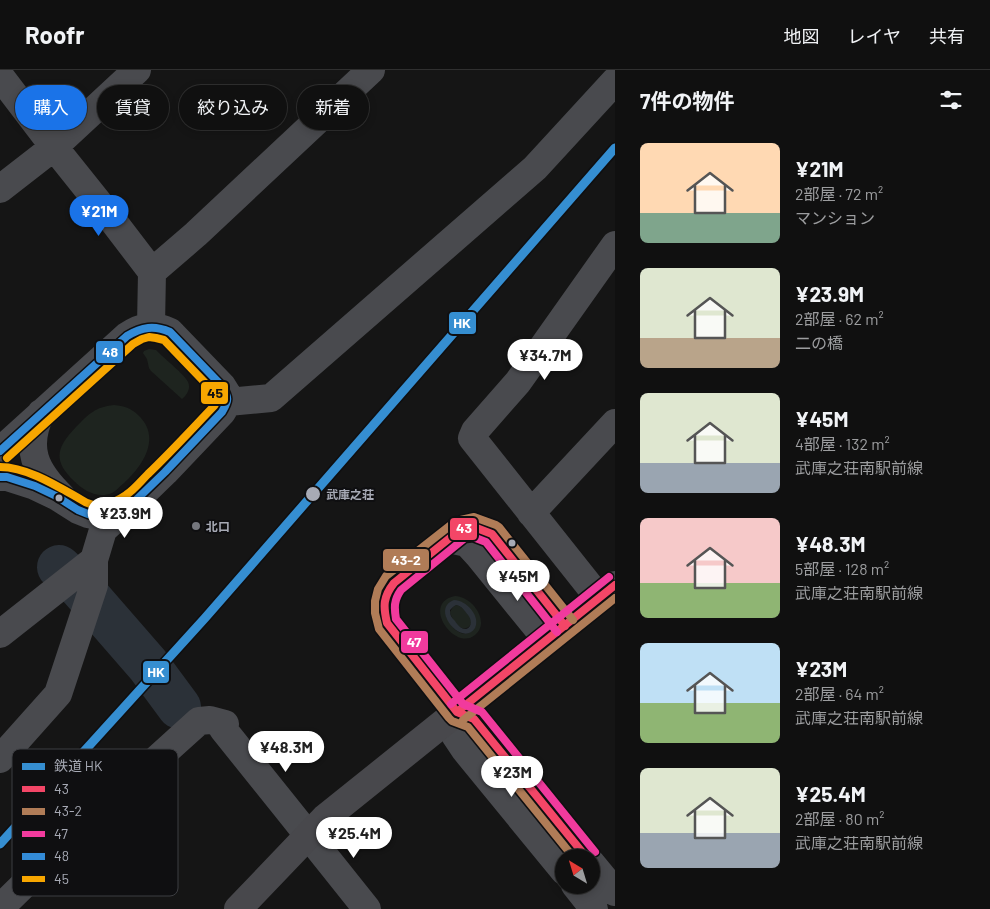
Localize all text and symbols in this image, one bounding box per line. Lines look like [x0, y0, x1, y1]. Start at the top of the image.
text: Roofr [25, 20, 84, 49]
text: 地図 [784, 25, 820, 47]
text: レイヤ [848, 25, 901, 47]
text: 共有 [929, 25, 965, 47]
chip: 購入 [15, 85, 87, 130]
chip: 賃貸 [97, 85, 169, 130]
chip: 絞り込み [179, 85, 287, 130]
chip: 新着 [297, 85, 369, 130]
icon: filters [937, 86, 965, 114]
text: 7件の物件 [640, 88, 734, 113]
text: ¥21M [795, 156, 844, 181]
icon: home [680, 163, 740, 223]
text: 2部屋 · 72 m² [795, 184, 883, 203]
pin: ¥21M [69, 194, 129, 237]
text: ¥21M [81, 201, 117, 220]
text: マンション [795, 208, 875, 227]
text: ¥23.9M [795, 281, 864, 306]
icon: home [680, 288, 740, 348]
text: 2部屋 · 62 m² [795, 309, 884, 328]
line badge: HK [448, 311, 477, 335]
text: HK [453, 314, 471, 331]
text: 二の橋 [795, 333, 843, 352]
pin: ¥34.7M [504, 338, 586, 381]
line badge: 48 [95, 340, 124, 364]
text: 48 [102, 343, 118, 360]
text: ¥34.7M [519, 345, 572, 364]
line badge: 45 [200, 381, 229, 405]
text: 45 [207, 384, 223, 401]
text: ¥45M [795, 406, 848, 431]
icon: home [680, 413, 740, 473]
text: 4部屋 · 132 m² [795, 434, 890, 453]
text: 武庫之荘南駅前線 [795, 458, 923, 477]
marker: 武庫之荘 [304, 485, 322, 503]
place label: 武庫之荘 [326, 487, 374, 501]
unlabelled marker [54, 493, 64, 503]
pin: ¥23.9M [84, 496, 166, 539]
text: ¥23.9M [99, 503, 151, 522]
line badge: 43 [449, 517, 478, 541]
place label: 北口 [206, 519, 230, 533]
text: 43 [456, 519, 472, 536]
marker: 北口 [190, 520, 202, 532]
text: ¥48.3M [795, 531, 866, 556]
unlabelled marker [507, 538, 517, 548]
icon: home [680, 538, 740, 598]
line badge: 43-2 [382, 548, 430, 572]
text: 43-2 [391, 551, 421, 568]
text: 5部屋 · 128 m² [795, 559, 889, 578]
pin: ¥45M [488, 560, 548, 602]
text: ¥45M [498, 566, 538, 585]
text: 武庫之荘南駅前線 [795, 583, 923, 602]
line badge: 47 [400, 630, 429, 654]
text: 47 [407, 633, 421, 650]
text: ¥23M [795, 656, 847, 681]
line badge: HK [142, 660, 170, 684]
text: HK [147, 663, 165, 680]
icon: home [680, 663, 740, 723]
text: 2部屋 · 64 m² [795, 684, 884, 703]
text: 武庫之荘南駅前線 [795, 708, 923, 727]
pin: ¥48.3M [245, 730, 327, 773]
text: ¥48.3M [259, 737, 313, 756]
legend [12, 749, 178, 896]
pin: ¥23M [482, 756, 542, 798]
text: 鉄道 HK [54, 757, 103, 774]
text: ¥23M [492, 762, 532, 781]
text: 43 [54, 780, 69, 797]
text: ¥25.4M [795, 781, 866, 806]
icon: home [680, 788, 740, 848]
text: 43-2 [54, 802, 82, 819]
text: 2部屋 · 80 m² [795, 809, 884, 828]
pin: ¥25.4M [313, 816, 395, 859]
text: ¥25.4M [327, 823, 381, 842]
text: 47 [54, 825, 68, 842]
text: 武庫之荘南駅前線 [795, 833, 923, 852]
text: 48 [54, 847, 69, 864]
north arrow [555, 849, 600, 894]
map controls [555, 849, 600, 894]
text: 45 [54, 870, 69, 887]

